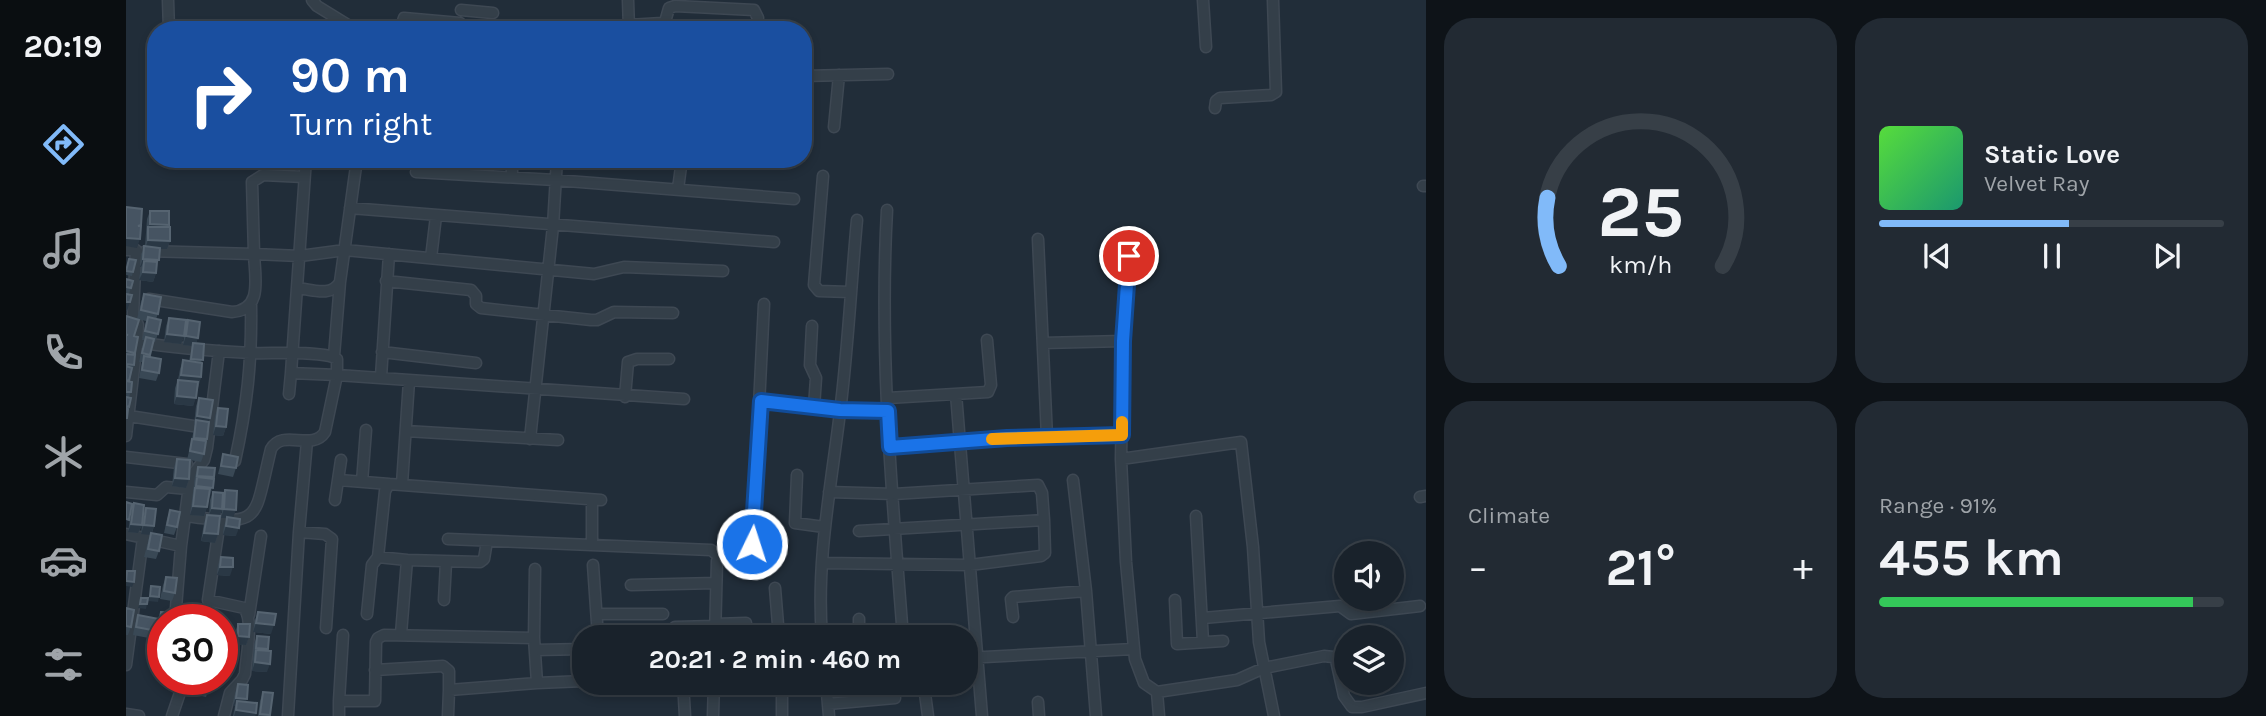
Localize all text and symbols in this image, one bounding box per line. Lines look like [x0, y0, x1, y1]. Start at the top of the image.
text: 20:19 [23, 28, 103, 65]
text: 90 m [290, 47, 410, 104]
icon: right [175, 49, 266, 140]
text: Turn right [290, 106, 432, 143]
icon: directions [39, 120, 88, 169]
text: Static Love [1984, 139, 2120, 170]
text: 25 [1597, 170, 1684, 255]
text: Velvet Ray [1984, 170, 2089, 197]
icon: music [39, 224, 88, 273]
pin [1099, 226, 1159, 286]
icon: arrive [1110, 237, 1148, 275]
icon: previous [1918, 237, 1956, 275]
icon: pause [2033, 237, 2071, 275]
icon: next [2148, 237, 2186, 275]
text: km/h [1609, 250, 1672, 279]
icon: phone [39, 328, 88, 377]
icon: climate [39, 432, 88, 481]
text: Range · 91% [1879, 492, 1997, 519]
text: Climate [1468, 502, 1550, 529]
position arrow [715, 507, 789, 581]
text: 455 km [1879, 527, 2064, 588]
icon: car [39, 536, 88, 585]
text: 21° [1605, 537, 1676, 598]
map controls [1334, 541, 1404, 695]
button: sound [1334, 541, 1404, 611]
text: − [1468, 545, 1488, 590]
text: + [1793, 545, 1813, 590]
speed limit sign: 30 [147, 604, 238, 695]
button: layers [1334, 625, 1404, 695]
icon: filters [39, 640, 88, 689]
text: 20:21 · 2 min · 460 m [649, 644, 901, 675]

